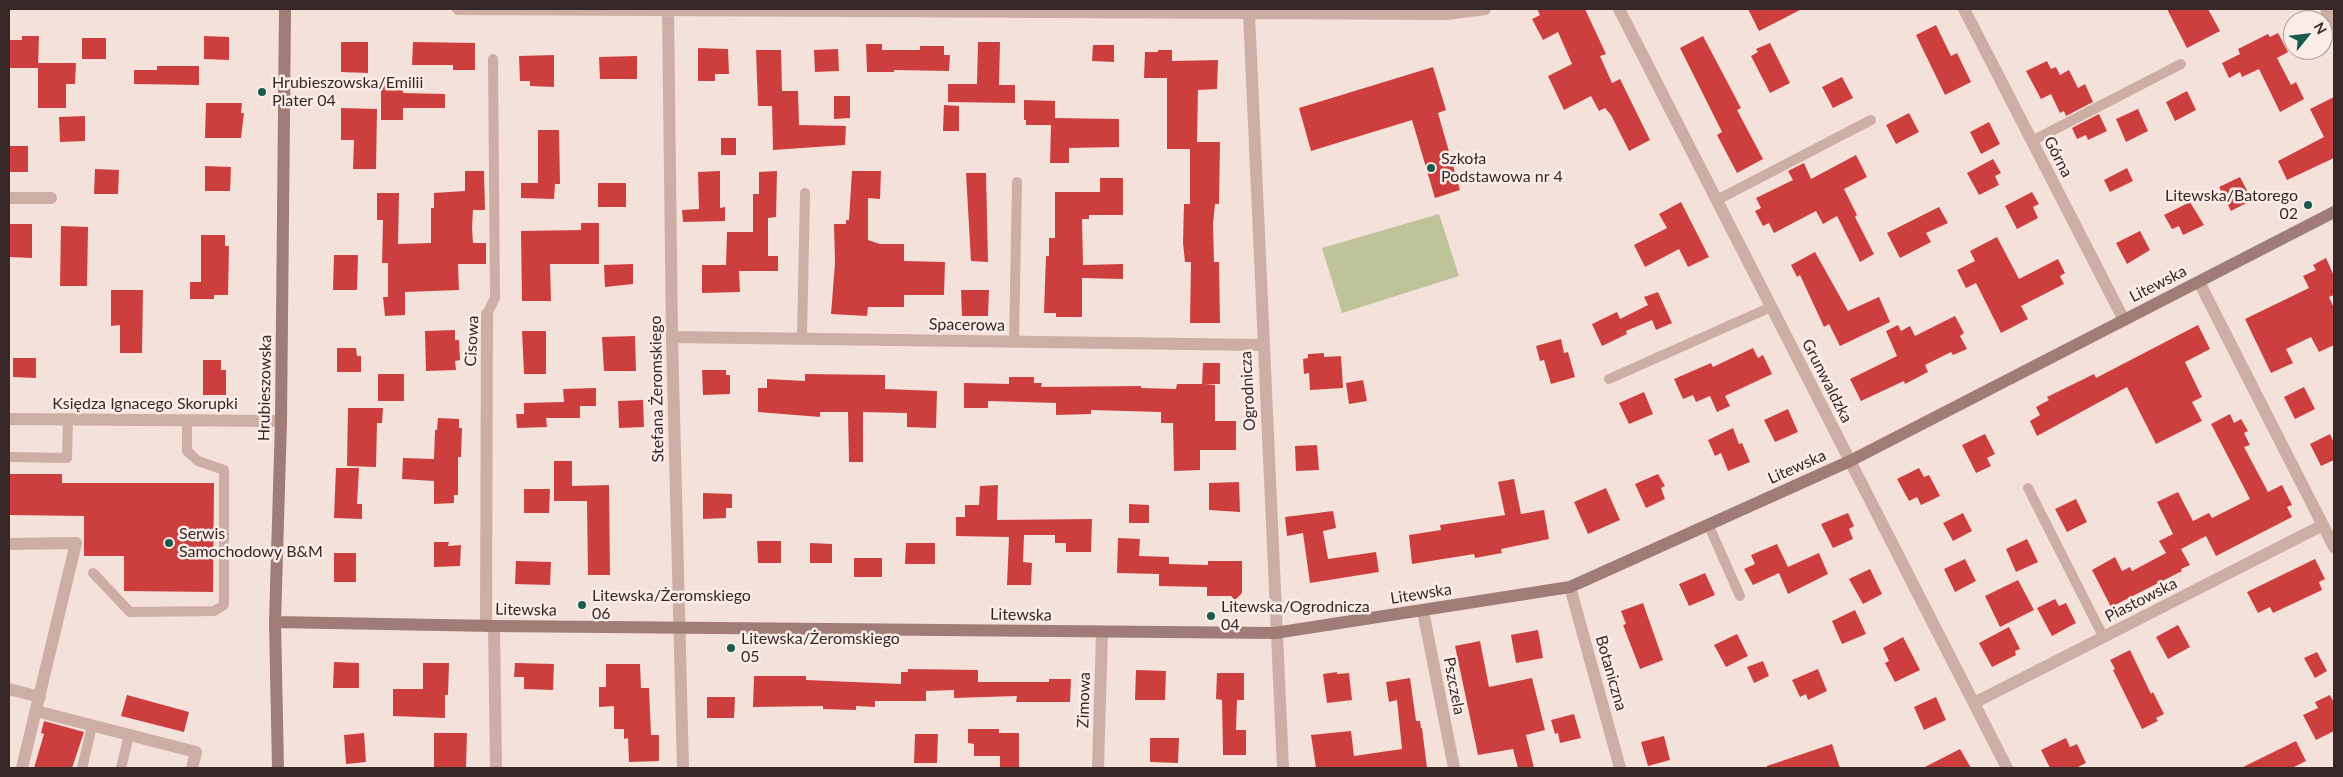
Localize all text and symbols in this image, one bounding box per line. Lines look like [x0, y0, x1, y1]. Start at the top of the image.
north arrow [2283, 10, 2333, 60]
text: N [2311, 19, 2331, 37]
place label: Hrubieszowska/Emilii Plater 04 [272, 73, 423, 111]
marker: Hrubieszowska/Emilii Plater 04 [256, 86, 268, 98]
street label: Górna [2040, 133, 2076, 181]
place label: Szkoła Podstawowa nr 4 [1441, 149, 1563, 187]
marker: Szkoła Podstawowa nr 4 [1425, 162, 1437, 174]
place label: Litewska/Batorego 02 [2165, 186, 2298, 224]
marker: Litewska/Batorego 02 [2302, 199, 2314, 211]
street label: Litewska [2126, 261, 2190, 307]
street label: Cisowa [461, 315, 483, 367]
street label: Stefana Żeromskiego [646, 315, 668, 463]
street label: Spacerowa [929, 315, 1005, 335]
street label: Hrubieszowska [254, 335, 276, 441]
street label: Grunwaldzka [1798, 336, 1856, 426]
street label: Ogrodnicza [1236, 351, 1260, 431]
street label: Księdza Ignacego Skorupki [52, 394, 238, 414]
street label: Litewska [1765, 446, 1829, 488]
place label: Serwis Samochodowy B&M [179, 524, 323, 562]
marker: Serwis Samochodowy B&M [163, 537, 175, 549]
street label: Piastowska [2102, 574, 2180, 626]
street label: Litewska [1389, 580, 1453, 608]
place label: Litewska/Żeromskiego 06 [592, 586, 751, 624]
place label: Litewska/Ogrodnicza 04 [1221, 597, 1370, 635]
marker: Litewska/Żeromskiego 06 [576, 599, 588, 611]
street label: Litewska [495, 600, 557, 620]
street label: Litewska [990, 605, 1052, 625]
marker: Litewska/Ogrodnicza 04 [1205, 610, 1217, 622]
place label: Litewska/Żeromskiego 05 [741, 629, 900, 667]
street label: Botaniczna [1591, 633, 1631, 713]
marker: Litewska/Żeromskiego 05 [725, 642, 737, 654]
street label: Pszczela [1439, 656, 1469, 716]
street label: Zimowa [1073, 672, 1095, 728]

